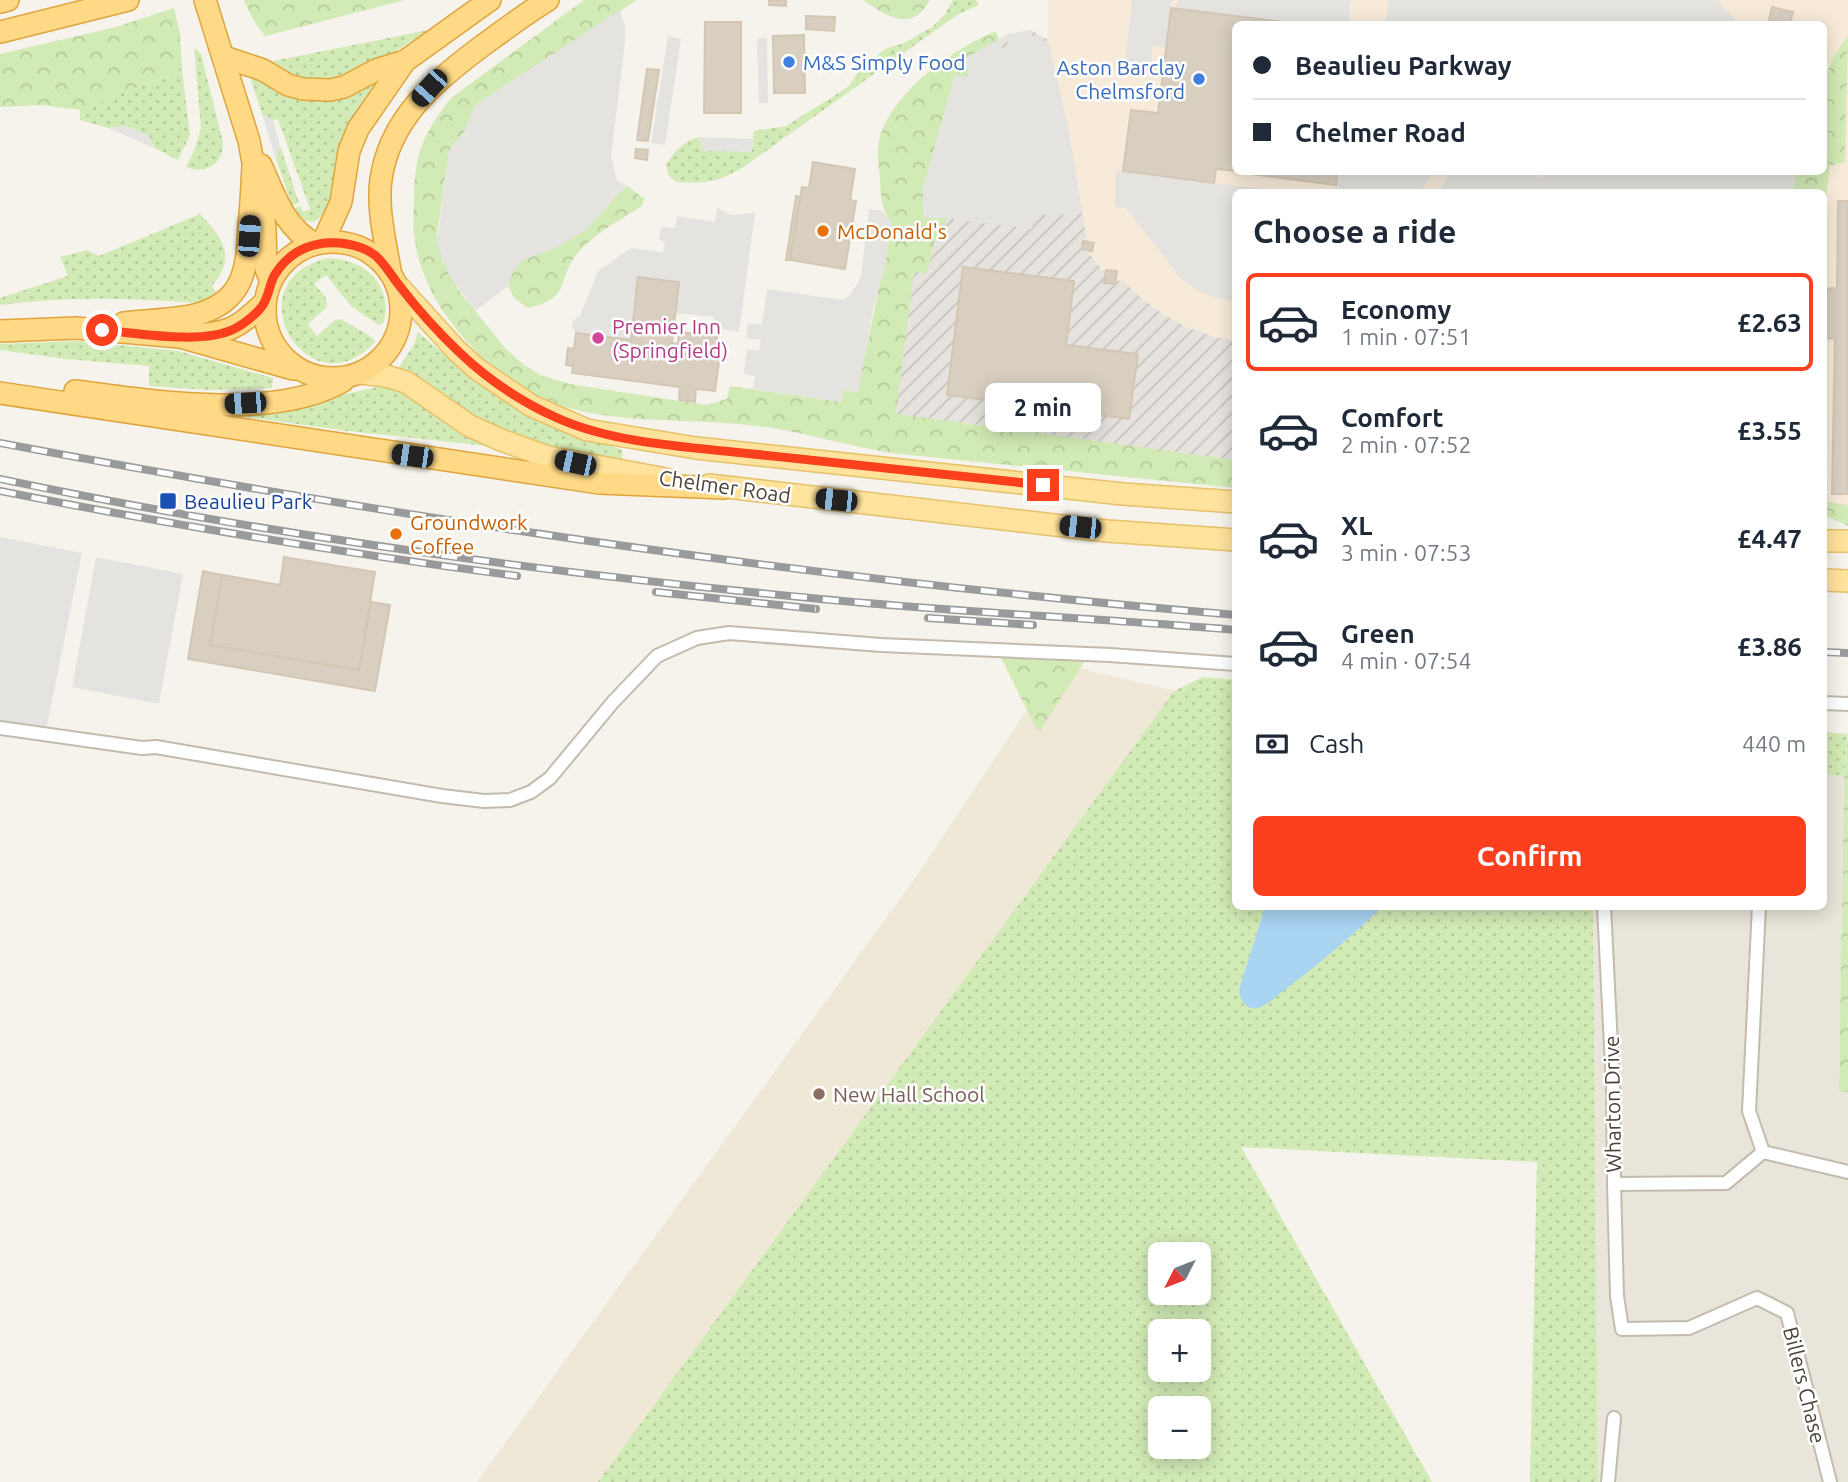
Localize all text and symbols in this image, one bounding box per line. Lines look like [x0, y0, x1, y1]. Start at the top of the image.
place label: M&S Simply Food [803, 50, 966, 74]
text: Beaulieu Parkway [1295, 51, 1512, 80]
marker: M&S Simply Food [781, 54, 797, 70]
place label: Aston Barclay Chelmsford [1056, 55, 1185, 103]
car [408, 65, 451, 111]
marker: Aston Barclay Chelmsford [1191, 71, 1207, 87]
text: Chelmer Road [1295, 118, 1466, 147]
text: Choose a ride [1253, 213, 1456, 249]
car [238, 214, 261, 258]
place label: McDonald's [837, 219, 947, 243]
marker: McDonald's [815, 223, 831, 239]
icon: car [1257, 291, 1320, 354]
text: Economy [1341, 295, 1451, 324]
text: £2.63 [1737, 308, 1802, 337]
route start [86, 314, 118, 346]
place label: Premier Inn (Springfield) [612, 314, 728, 362]
text: 1 min · 07:51 [1341, 324, 1472, 349]
marker: Premier Inn (Springfield) [590, 330, 606, 346]
callout: 2 min [985, 384, 1101, 433]
car [224, 391, 267, 415]
text: 2 min [1014, 395, 1072, 420]
icon: car [1257, 399, 1320, 462]
text: Comfort [1341, 403, 1444, 432]
text: £3.55 [1737, 416, 1802, 445]
text: 2 min · 07:52 [1341, 432, 1472, 457]
car [390, 443, 435, 469]
car [553, 448, 598, 478]
street label: Chelmer Road [658, 465, 792, 507]
route end [1027, 469, 1059, 501]
car [815, 487, 858, 513]
place label: Beaulieu Park [184, 489, 313, 513]
marker: Beaulieu Park [158, 491, 178, 511]
icon: car [1257, 507, 1320, 570]
place label: Groundwork Coffee [410, 510, 528, 558]
text: XL [1341, 511, 1372, 540]
car [1059, 514, 1102, 540]
text: £4.47 [1737, 524, 1802, 553]
marker: Groundwork Coffee [388, 526, 404, 542]
text: 3 min · 07:53 [1341, 540, 1472, 565]
icon: car [1257, 615, 1320, 678]
text: Green [1341, 619, 1415, 648]
text: £3.86 [1737, 632, 1802, 661]
text: 4 min · 07:54 [1341, 648, 1472, 673]
icon: cash [1253, 725, 1291, 763]
text: Cash [1309, 729, 1364, 758]
text: 440 m [1742, 731, 1806, 756]
button: Confirm [1253, 816, 1806, 896]
street label: Wharton Drive [1599, 1035, 1625, 1173]
place label: New Hall School [833, 1082, 985, 1106]
marker: New Hall School [811, 1086, 827, 1102]
north arrow [1148, 1242, 1211, 1306]
map controls [1148, 1242, 1211, 1459]
button: + [1148, 1319, 1211, 1382]
street label: Billers Chase [1779, 1324, 1831, 1446]
button: − [1148, 1396, 1211, 1459]

